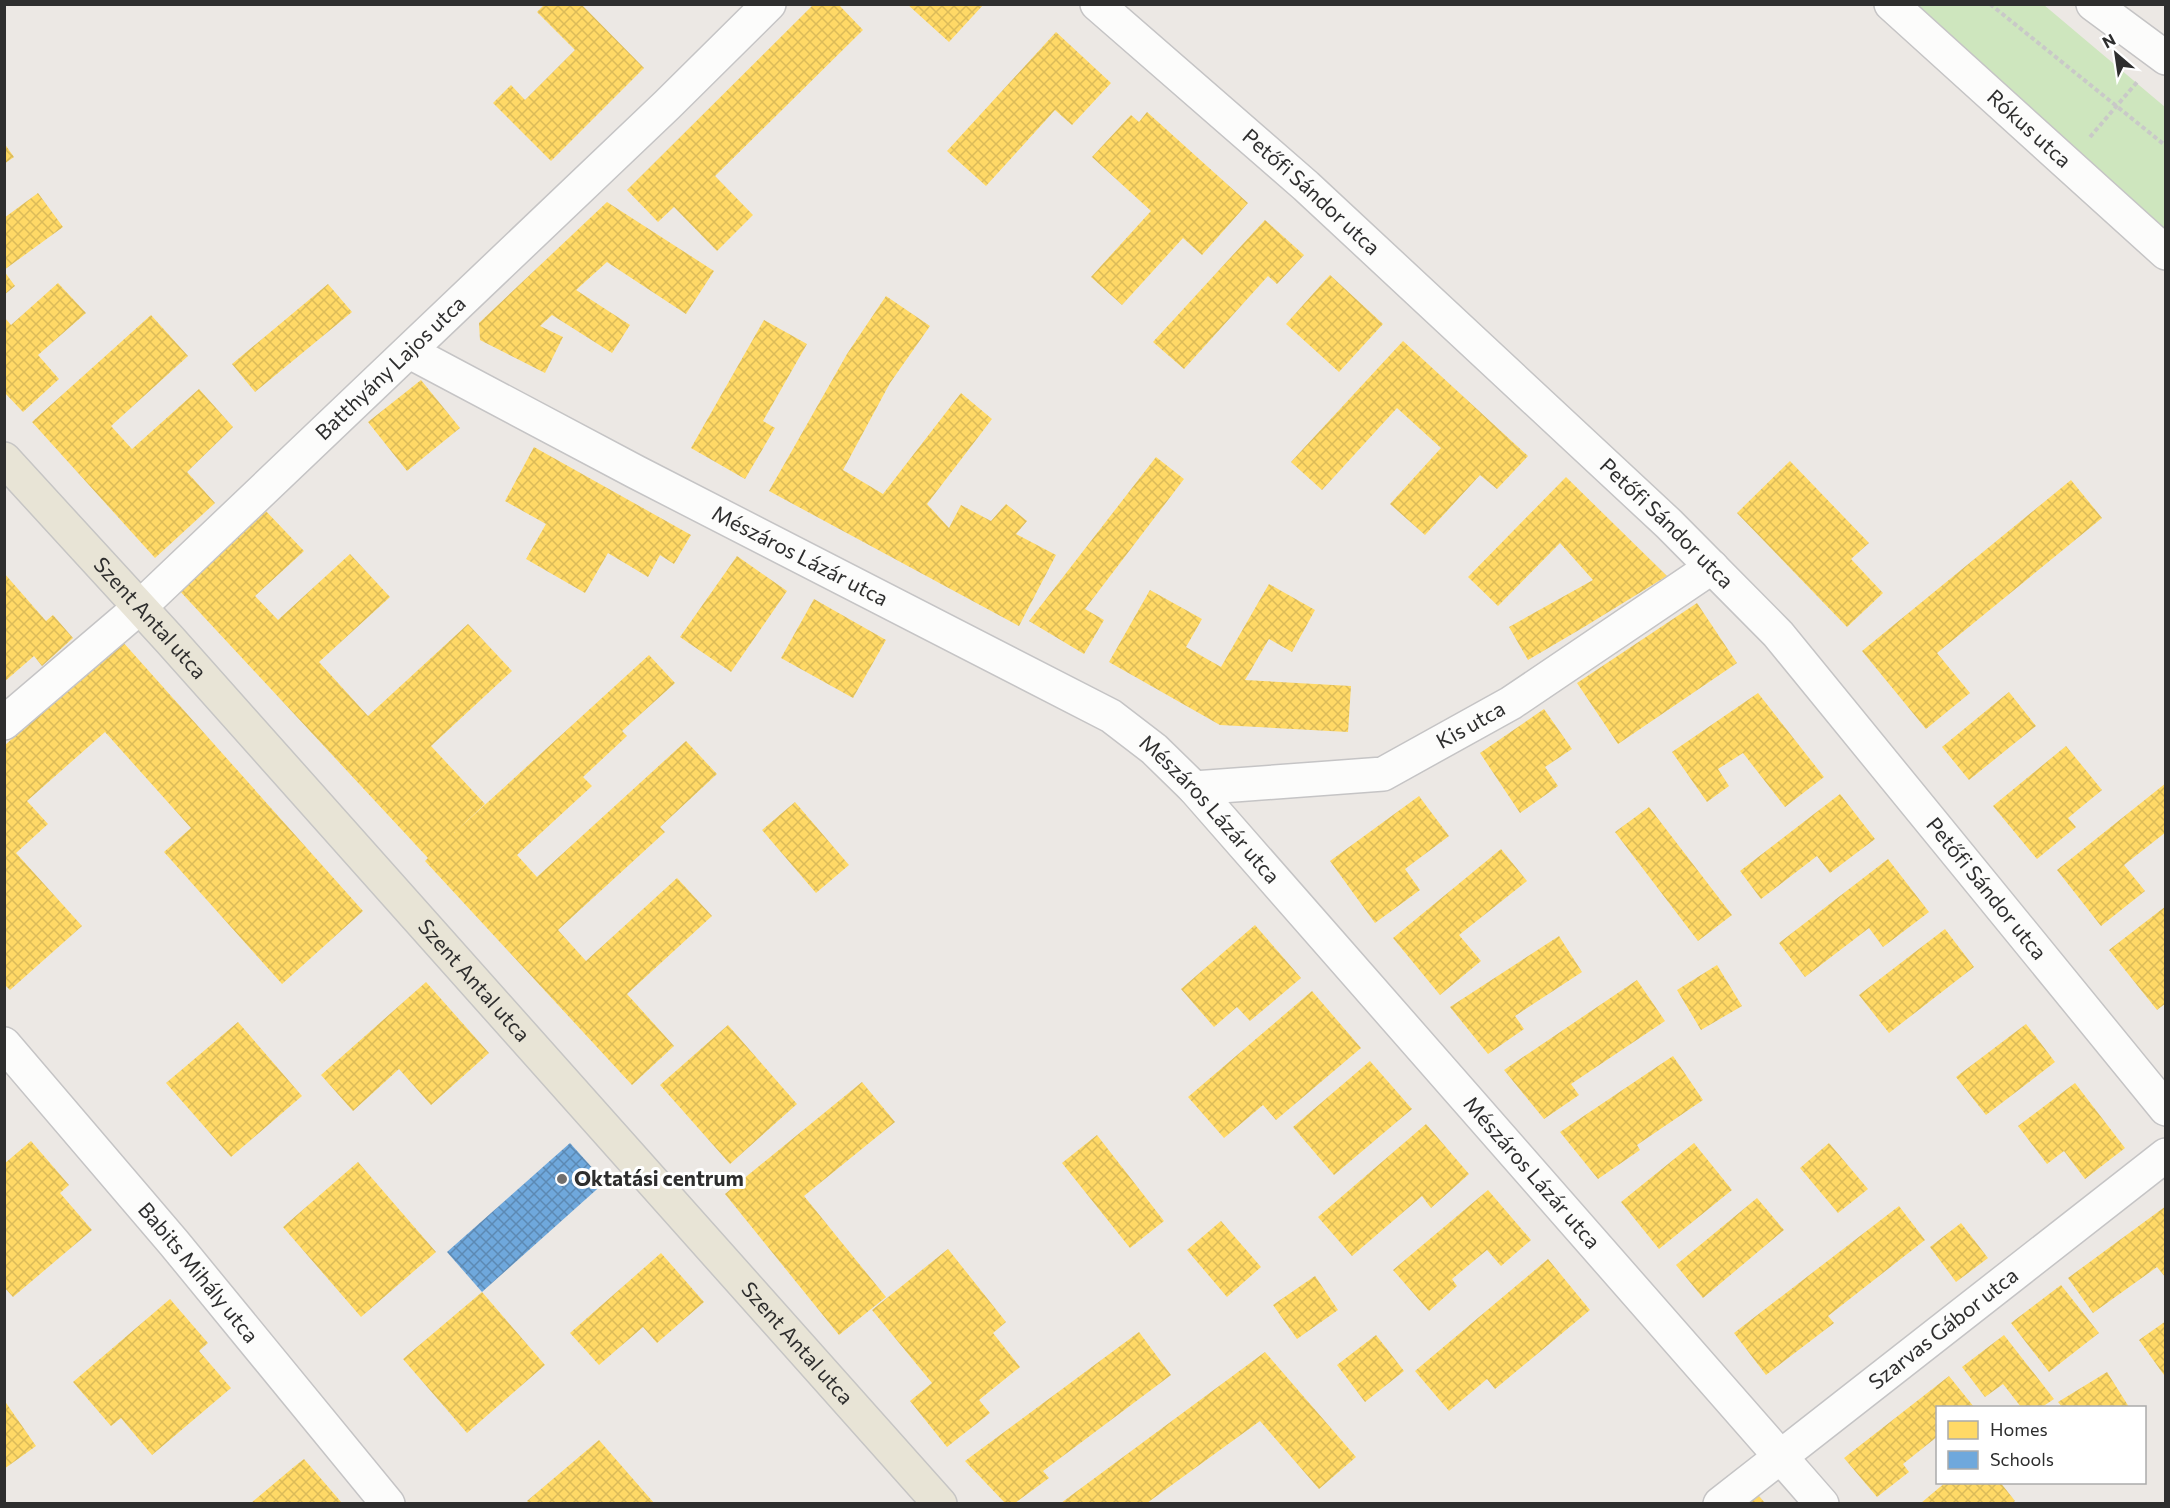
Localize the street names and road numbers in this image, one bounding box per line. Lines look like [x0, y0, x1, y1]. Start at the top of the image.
street label: Rókus utca [1983, 83, 2077, 172]
street label: Petőfi Sándor utca [1238, 123, 1386, 259]
street label: Batthyány Lajos utca [309, 290, 470, 444]
street label: Petőfi Sándor utca [1595, 452, 1740, 593]
street label: Mészáros Lázár utca [708, 499, 893, 610]
street label: Szent Antal utca [89, 551, 213, 683]
street label: Kis utca [1431, 695, 1509, 753]
street label: Mészáros Lázár utca [1135, 729, 1286, 888]
street label: Petőfi Sándor utca [1922, 812, 2053, 964]
street label: Szent Antal utca [414, 913, 536, 1046]
street label: Mészáros Lázár utca [1459, 1091, 1606, 1253]
street label: Babits Mihály utca [134, 1197, 265, 1347]
street label: Szarvas Gábor utca [1863, 1262, 2022, 1394]
street label: Szent Antal utca [737, 1276, 859, 1409]

